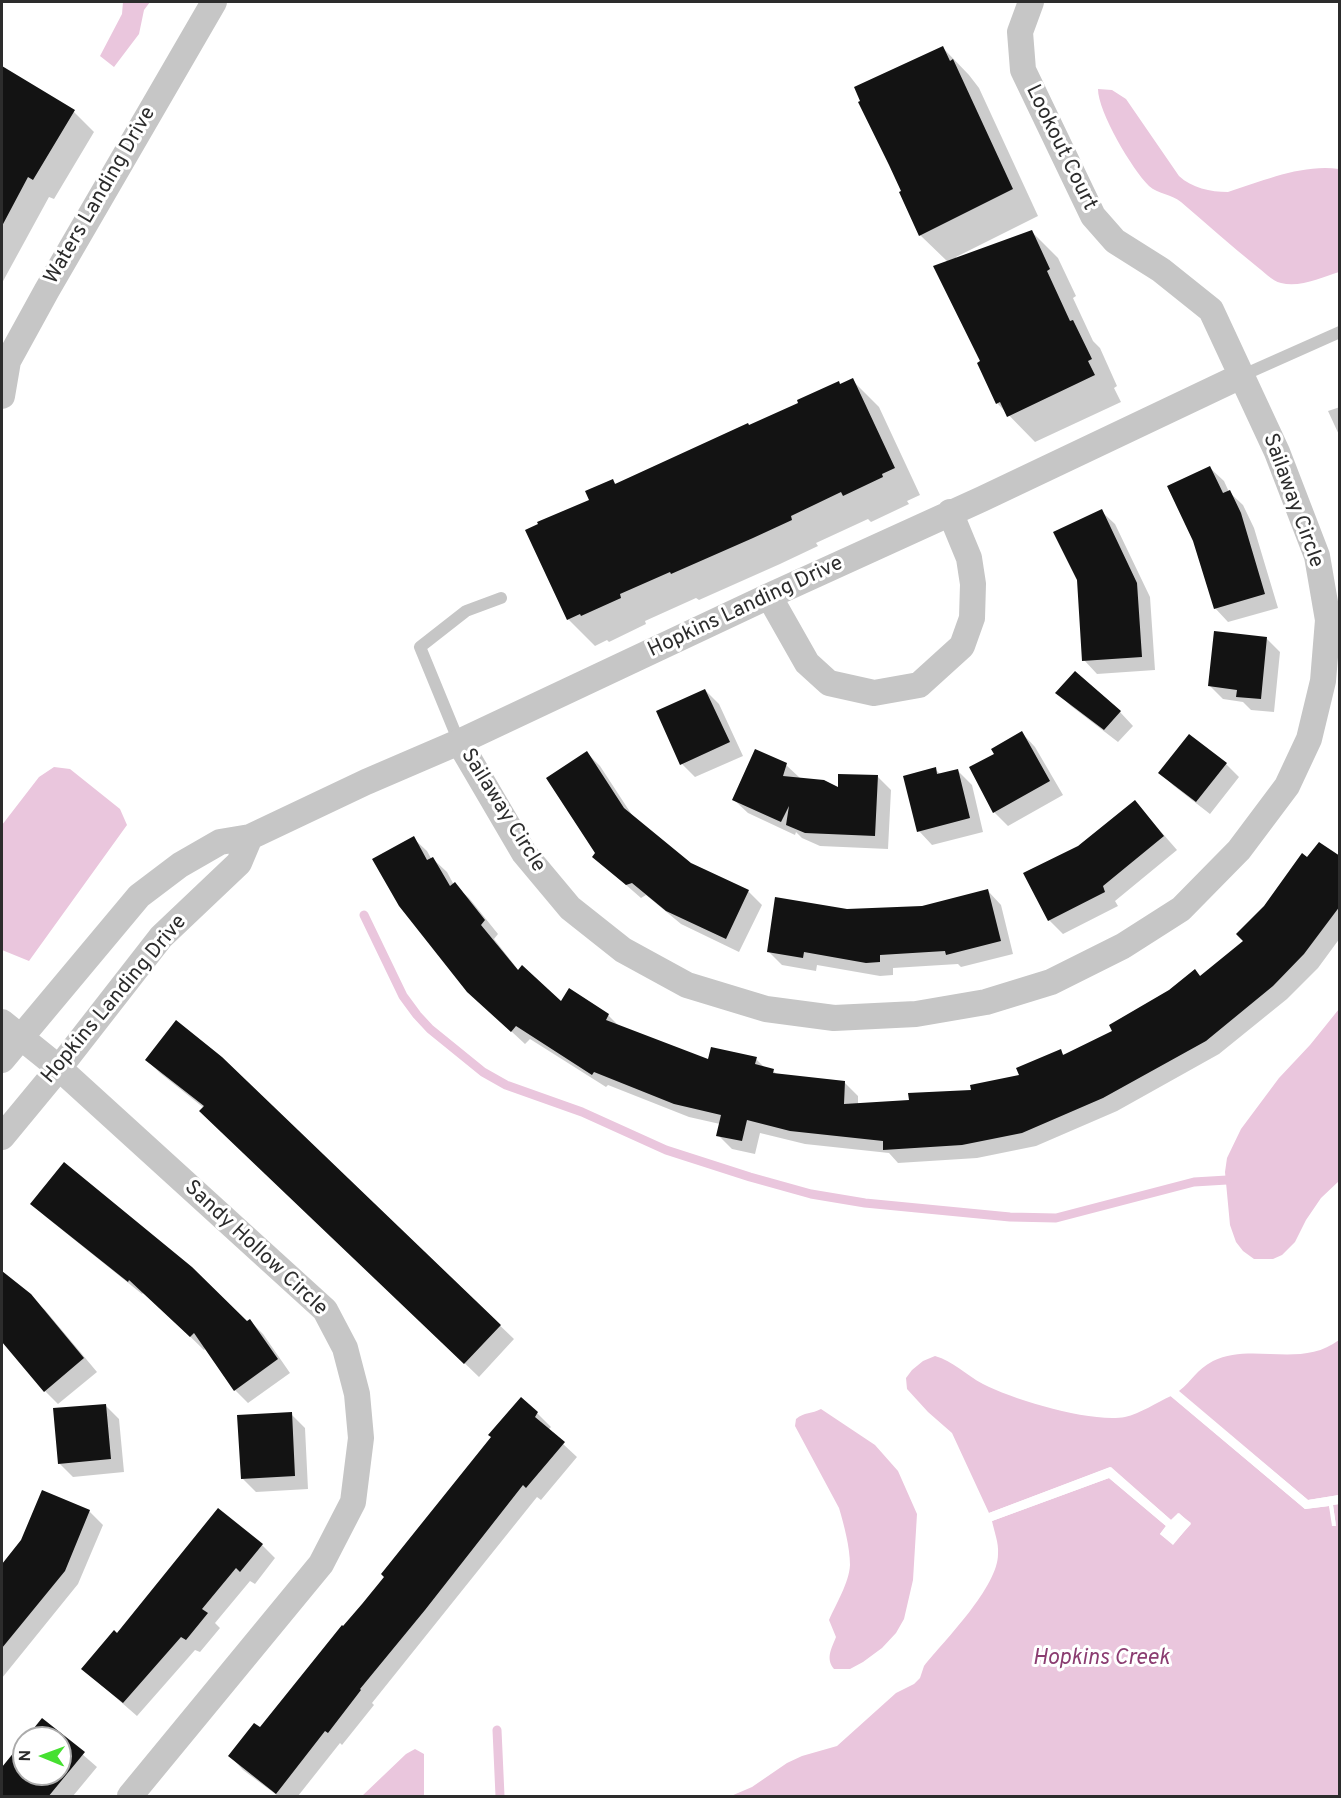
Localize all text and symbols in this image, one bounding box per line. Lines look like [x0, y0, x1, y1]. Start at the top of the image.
street label: Lookout Court [1019, 81, 1101, 215]
street label: Waters Landing Drive [40, 103, 162, 289]
street label: Sailaway Circle [1256, 430, 1328, 572]
street label: Hopkins Landing Drive [644, 552, 848, 664]
street label: Sailaway Circle [454, 745, 550, 877]
street label: Hopkins Landing Drive [37, 911, 193, 1089]
street label: Sandy Hollow Circle [178, 1176, 332, 1322]
water label: Hopkins Creek [1033, 1647, 1169, 1673]
north arrow [12, 1726, 72, 1786]
text: N [16, 1750, 36, 1762]

